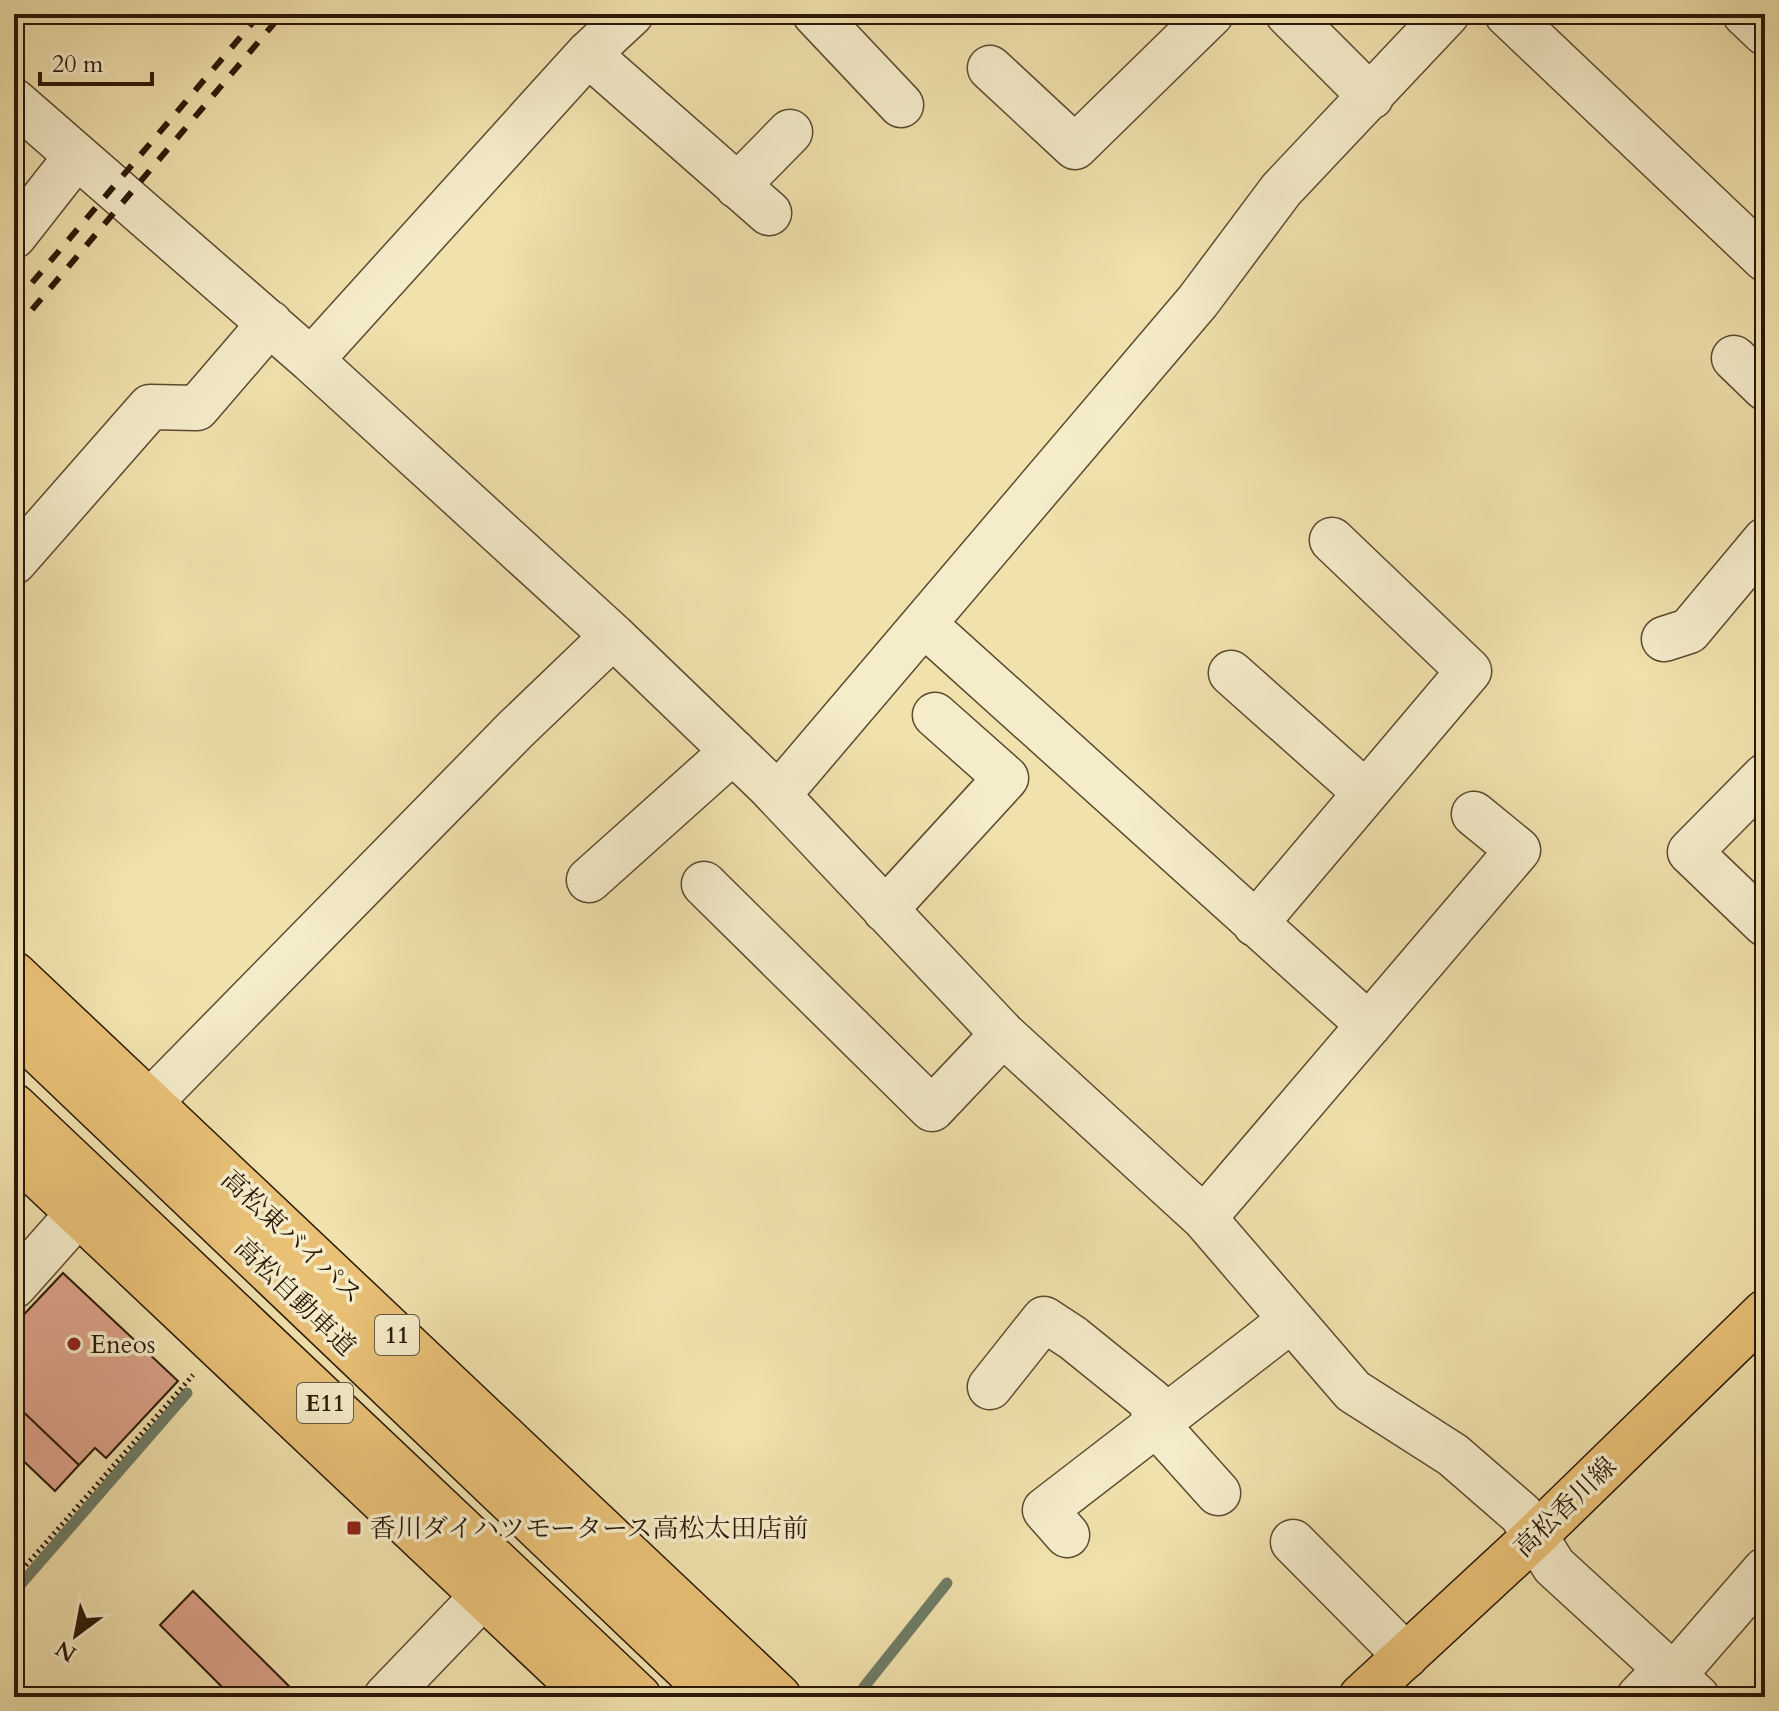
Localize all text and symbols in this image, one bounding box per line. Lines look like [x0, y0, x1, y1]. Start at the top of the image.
scale bar [40, 36, 152, 86]
text: 20 m [52, 48, 104, 81]
street label: 高松東バイパス [214, 1162, 370, 1312]
street label: 高松自動車道 [227, 1230, 363, 1364]
road number: 11 [375, 1315, 419, 1355]
place label: Eneos [90, 1327, 155, 1362]
marker: Eneos [65, 1335, 83, 1353]
road number: E11 [297, 1383, 353, 1423]
street label: 高松香川線 [1506, 1449, 1624, 1565]
place label: 香川ダイハツモータース高松太田店前 [370, 1511, 809, 1546]
marker: 香川ダイハツモータース高松太田店前 [345, 1519, 363, 1537]
north arrow [36, 1595, 116, 1675]
text: N [50, 1633, 82, 1669]

